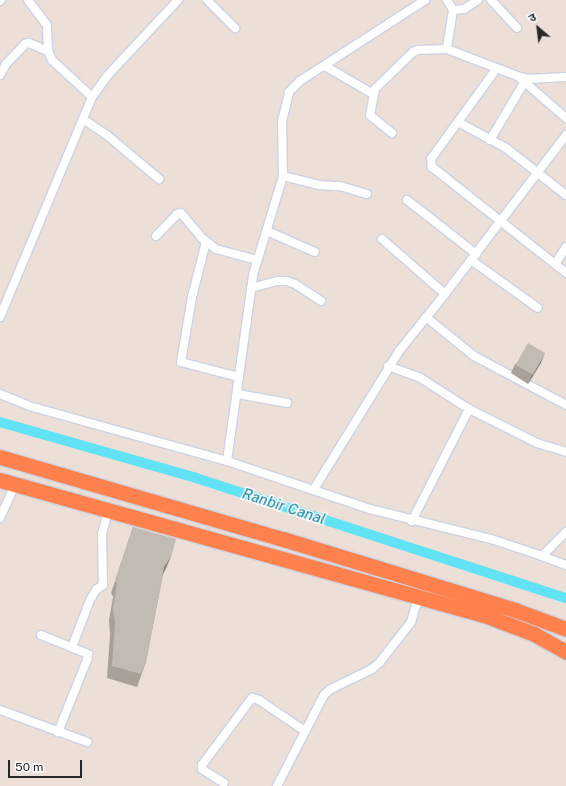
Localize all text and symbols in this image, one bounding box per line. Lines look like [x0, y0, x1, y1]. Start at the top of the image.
north arrow [518, 8, 558, 48]
text: उ [527, 11, 538, 24]
water label: Ranbir Canal [240, 484, 328, 528]
scale bar [10, 752, 84, 778]
text: 50 m [15, 760, 43, 774]

